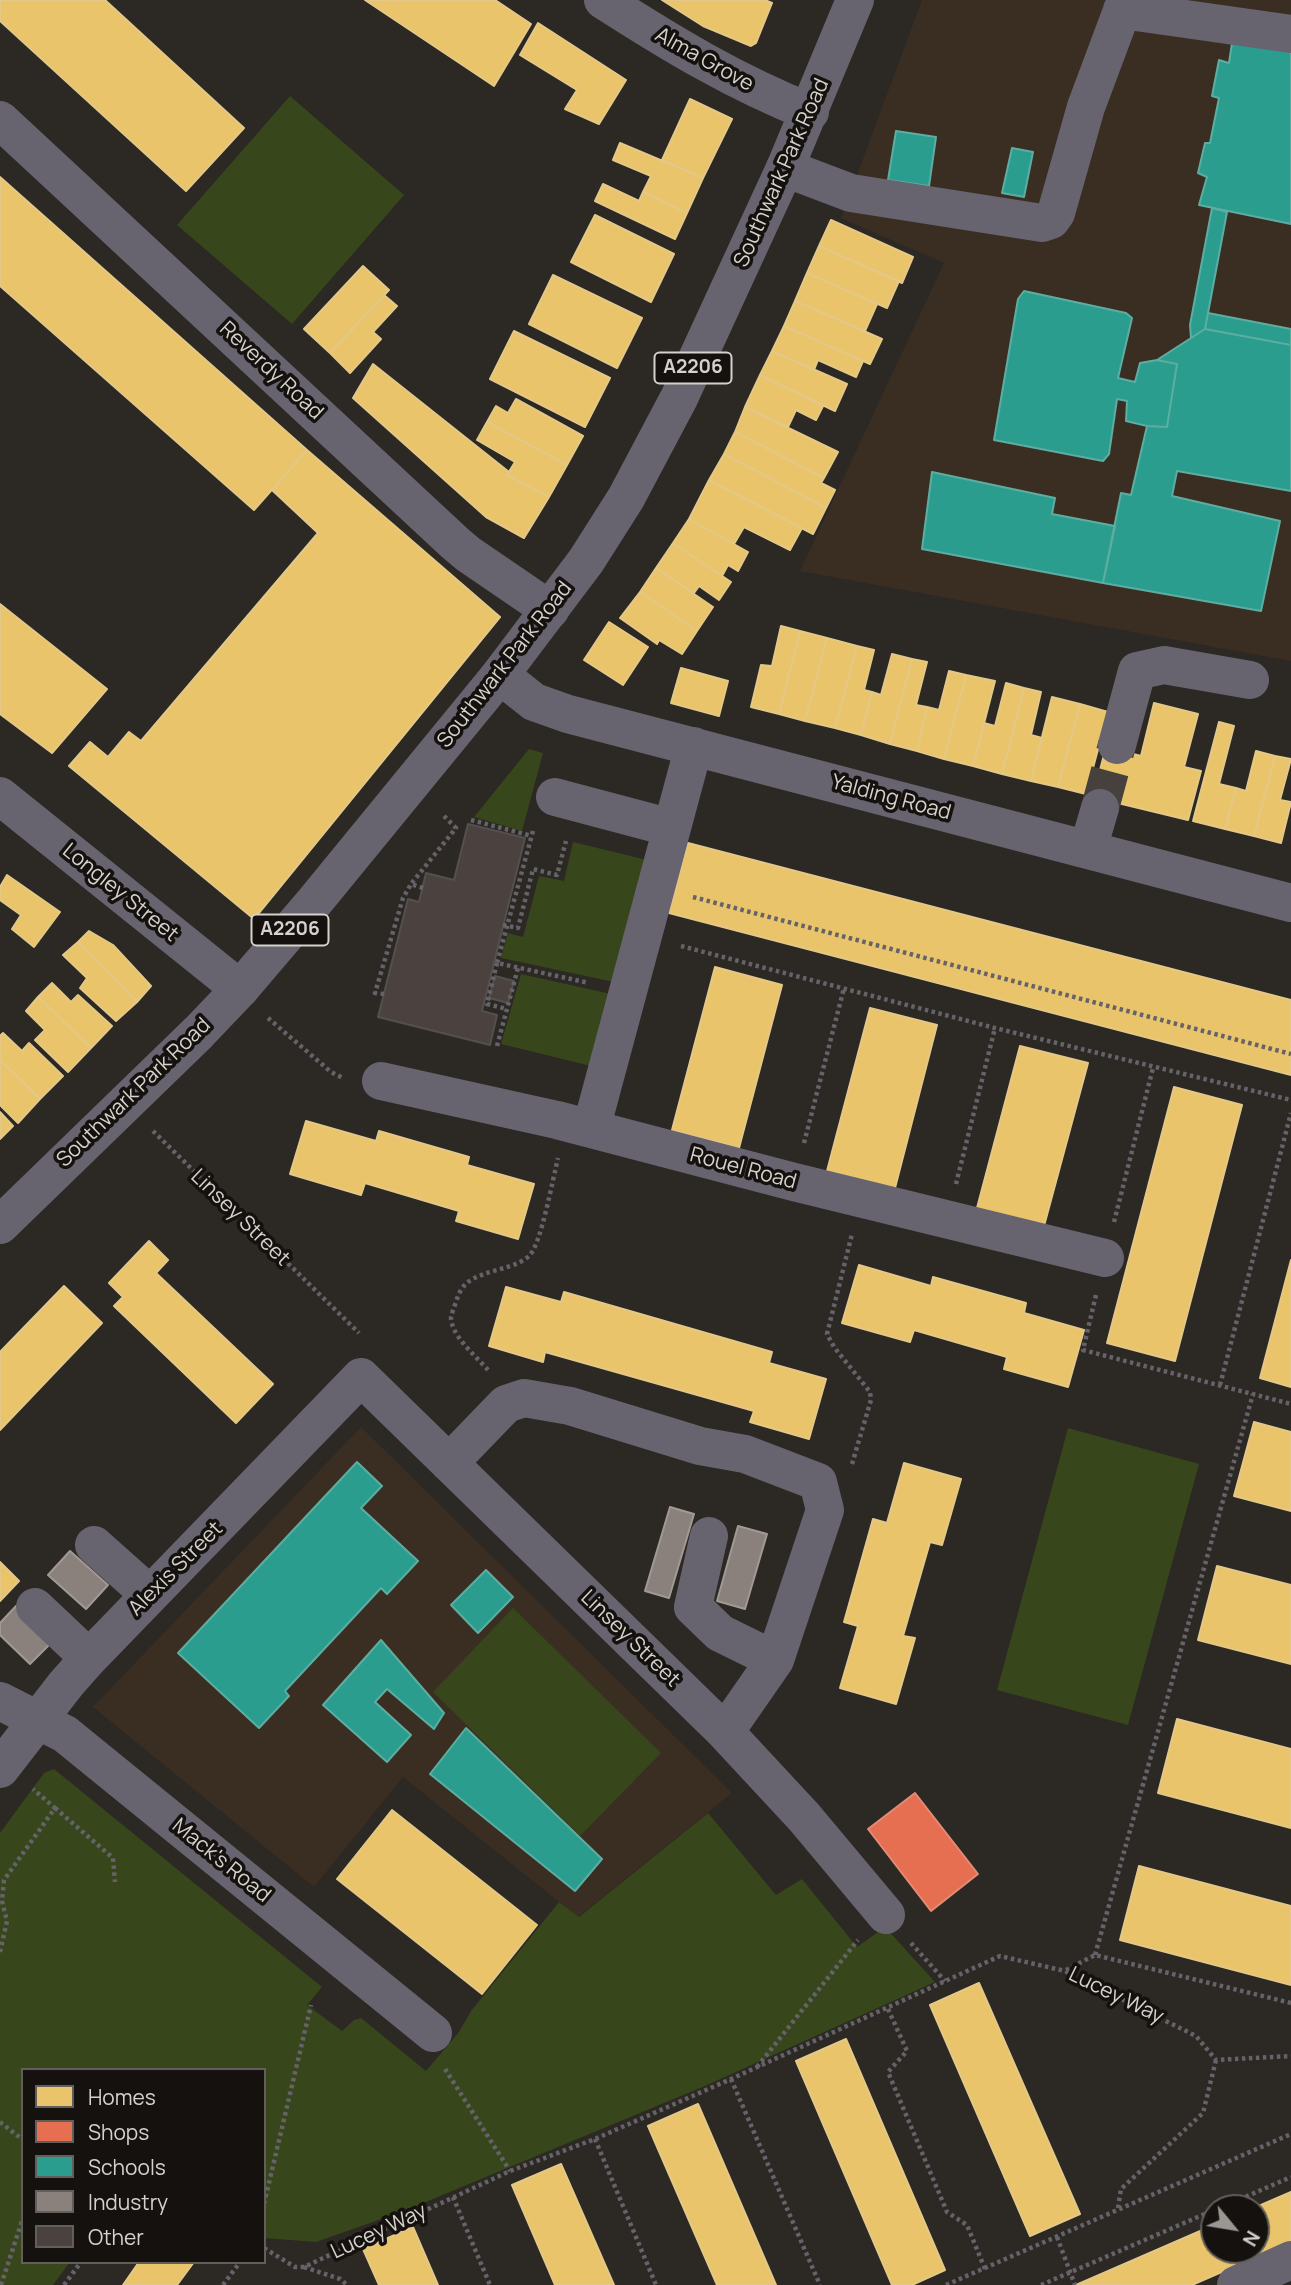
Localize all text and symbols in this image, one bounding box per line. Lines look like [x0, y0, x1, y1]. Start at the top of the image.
street label: Alma Grove [650, 23, 758, 97]
street label: Southwark Park Road [729, 75, 835, 271]
street label: Reverdy Road [214, 317, 328, 425]
road number: A2206 [654, 352, 732, 384]
street label: Southwark Park Road [432, 577, 578, 753]
street label: Yalding Road [828, 770, 954, 826]
street label: Longley Street [57, 839, 183, 947]
road number: A2206 [252, 914, 328, 946]
street label: Southwark Park Road [52, 1013, 216, 1173]
street label: Rouel Road [687, 1143, 799, 1195]
street label: Linsey Street [185, 1164, 295, 1272]
street label: Alexis Street [124, 1517, 228, 1621]
street label: Linsey Street [575, 1585, 685, 1693]
street label: Mack's Road [167, 1814, 275, 1908]
street label: Lucey Way [1064, 1962, 1168, 2030]
legend [21, 2068, 266, 2264]
text: Homes [88, 2083, 156, 2111]
text: Shops [88, 2118, 149, 2146]
text: Schools [88, 2153, 166, 2181]
text: Industry [88, 2188, 168, 2216]
north arrow [1200, 2194, 1270, 2264]
street label: Lucey Way [327, 2199, 431, 2265]
text: Other [88, 2223, 144, 2251]
text: N [1237, 2226, 1266, 2251]

